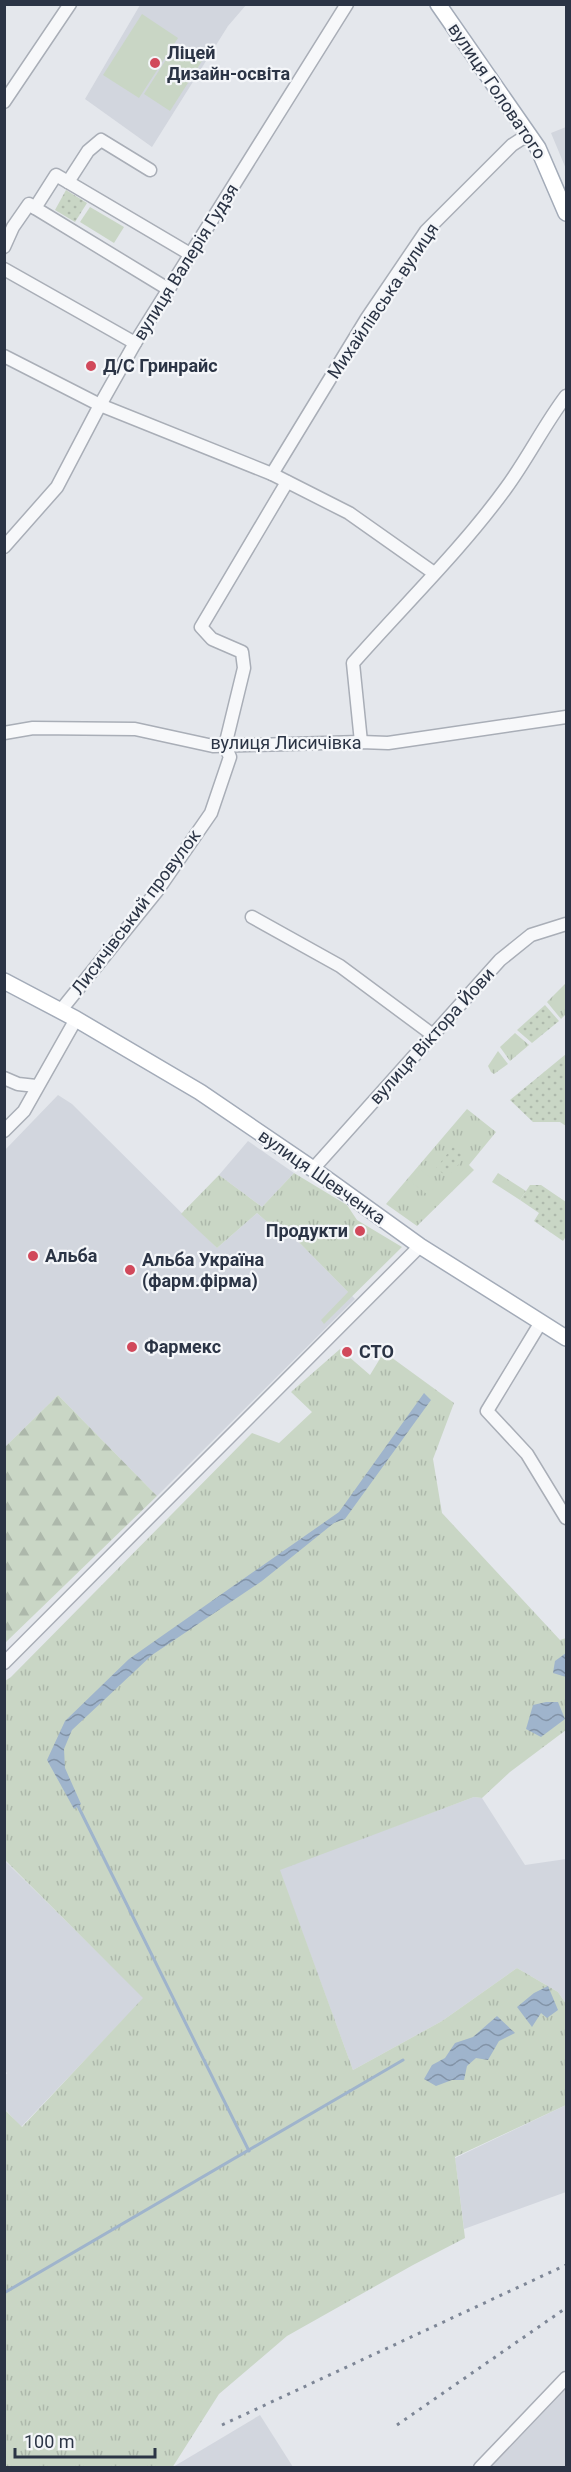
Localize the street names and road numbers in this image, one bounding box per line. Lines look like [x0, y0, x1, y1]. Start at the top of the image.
street label: вулиця Головатого [444, 19, 551, 163]
street label: вулиця Валерія Гудзя [129, 180, 242, 344]
street label: Михайлівська вулиця [323, 219, 443, 383]
street label: вулиця Лисичівка [210, 732, 362, 753]
street label: Лисичівський провулок [67, 825, 205, 998]
street label: вулиця Віктора Йови [365, 963, 498, 1108]
street label: вулиця Шевченка [255, 1125, 390, 1228]

